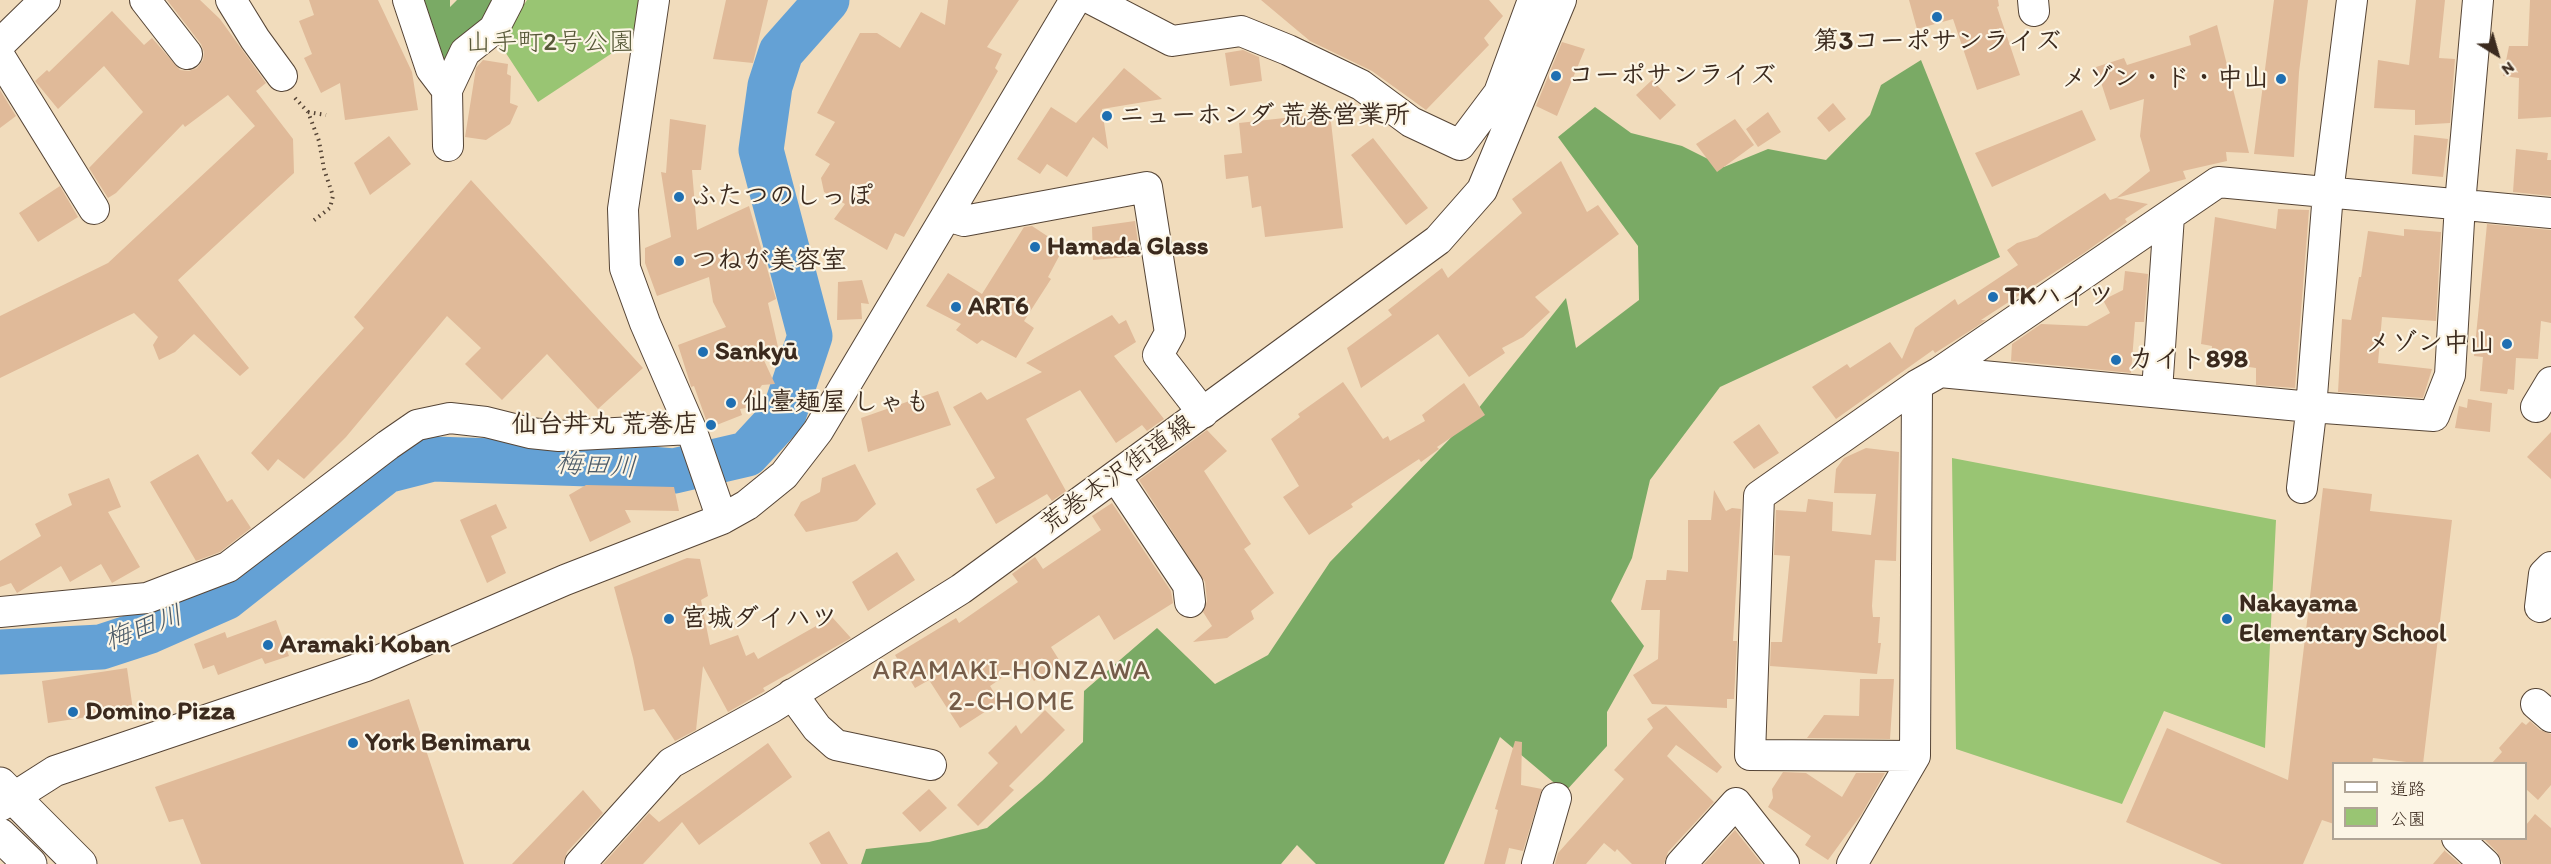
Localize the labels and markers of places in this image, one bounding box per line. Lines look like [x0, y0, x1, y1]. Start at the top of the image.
marker: 第3コーポサンライズ [1930, 10, 1944, 24]
place label: 第3コーポサンライズ [1813, 26, 2061, 58]
place label: コーポサンライズ [1568, 60, 1776, 92]
place label: メゾン・ド・中山 [2061, 63, 2269, 95]
marker: コーポサンライズ [1549, 69, 1563, 83]
marker: メゾン・ド・中山 [2274, 72, 2288, 86]
place label: ニューホンダ 荒巻営業所 [1119, 100, 1410, 132]
marker: ニューホンダ 荒巻営業所 [1100, 109, 1114, 123]
place label: ふたつのしっぽ [691, 181, 873, 213]
marker: ふたつのしっぽ [672, 190, 686, 204]
place label: Hamada Glass [1047, 231, 1209, 263]
marker: Hamada Glass [1028, 240, 1042, 254]
place label: つねが美容室 [691, 245, 847, 277]
marker: つねが美容室 [672, 254, 686, 268]
place label: TKハイツ [2005, 281, 2114, 313]
marker: TKハイツ [1986, 290, 2000, 304]
place label: ART6 [968, 291, 1029, 323]
marker: ART6 [949, 300, 963, 314]
place label: メゾン中山 [2365, 328, 2495, 360]
place label: Sankyū [715, 336, 798, 368]
marker: メゾン中山 [2500, 337, 2514, 351]
place label: カイト898 [2128, 344, 2248, 376]
marker: Sankyū [696, 345, 710, 359]
marker: カイト898 [2109, 353, 2123, 367]
place label: 仙臺麺屋 しゃも [743, 387, 931, 419]
marker: 仙臺麺屋 しゃも [724, 396, 738, 410]
place label: 仙台丼丸 荒巻店 [511, 409, 699, 441]
marker: 仙台丼丸 荒巻店 [704, 418, 718, 432]
place label: Nakayama Elementary School [2239, 588, 2446, 650]
place label: 宮城ダイハツ [681, 603, 837, 635]
marker: 宮城ダイハツ [662, 612, 676, 626]
marker: Nakayama Elementary School [2220, 612, 2234, 626]
place label: Aramaki Koban [280, 629, 450, 661]
marker: Aramaki Koban [261, 638, 275, 652]
place label: Domino Pizza [85, 696, 235, 728]
marker: Domino Pizza [66, 705, 80, 719]
place label: York Benimaru [365, 727, 530, 759]
marker: York Benimaru [346, 736, 360, 750]

